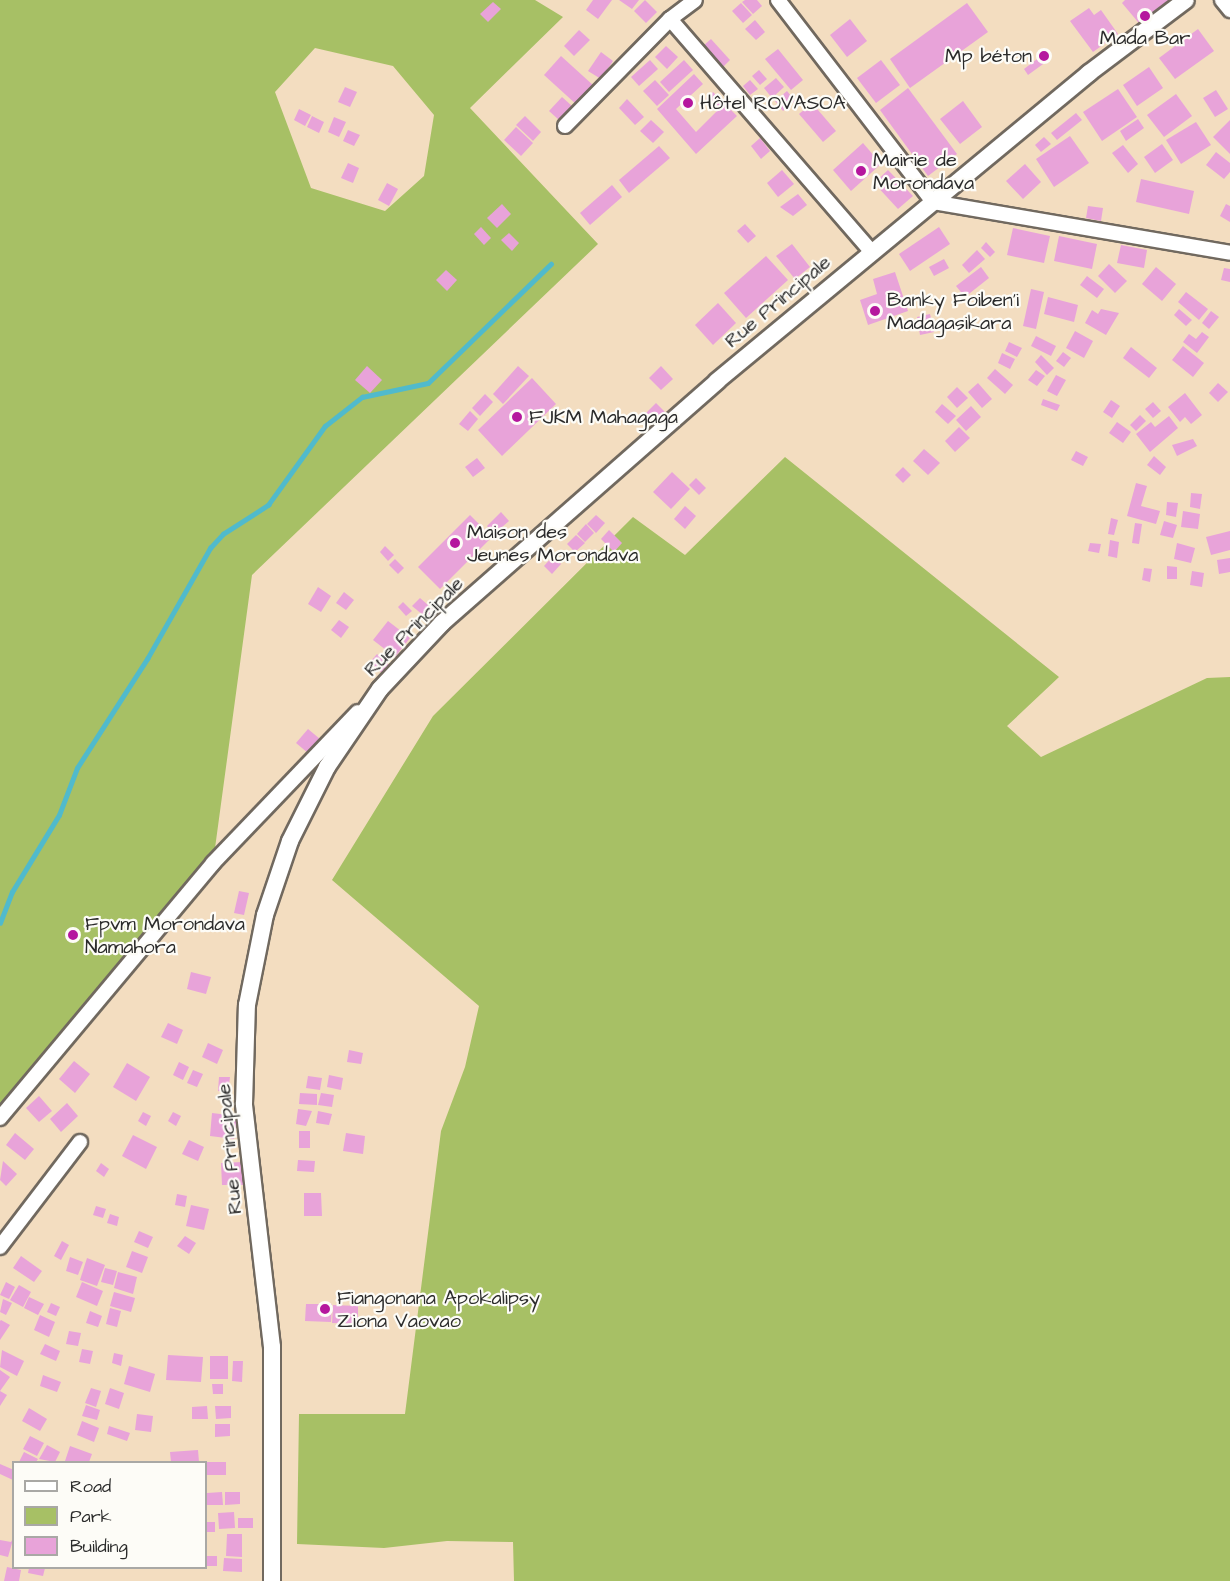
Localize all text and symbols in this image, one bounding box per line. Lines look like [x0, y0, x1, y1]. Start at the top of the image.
marker: Mada Bar [1138, 9, 1152, 23]
place label: Mada Bar [1100, 26, 1190, 50]
place label: Mp béton [945, 44, 1032, 68]
marker: Mp béton [1037, 49, 1051, 63]
place label: Hôtel ROVASOA [700, 91, 845, 115]
marker: Hôtel ROVASOA [681, 96, 695, 110]
place label: Mairie de Morondava [873, 148, 974, 195]
marker: Mairie de Morondava [854, 164, 868, 178]
street label: Rue Principale [720, 251, 836, 353]
place label: Banky Foiben'i Madagasikara [887, 288, 1019, 335]
marker: Banky Foiben'i Madagasikara [868, 304, 882, 318]
place label: FJKM Mahagaga [529, 405, 678, 429]
marker: FJKM Mahagaga [510, 410, 524, 424]
place label: Maison des Jeunes Morondava [467, 520, 638, 567]
marker: Maison des Jeunes Morondava [448, 536, 462, 550]
street label: Rue Principale [359, 572, 469, 682]
place label: Fpvm Morondava Namahora [85, 912, 245, 959]
marker: Fpvm Morondava Namahora [66, 928, 80, 942]
street label: Rue Principale [212, 1083, 248, 1215]
place label: Fiangonana Apokalipsy Ziona Vaovao [337, 1286, 540, 1333]
marker: Fiangonana Apokalipsy Ziona Vaovao [318, 1302, 332, 1316]
legend [12, 1461, 207, 1569]
text: Road [70, 1474, 111, 1499]
text: Park [70, 1504, 112, 1529]
text: Building [70, 1534, 128, 1559]

